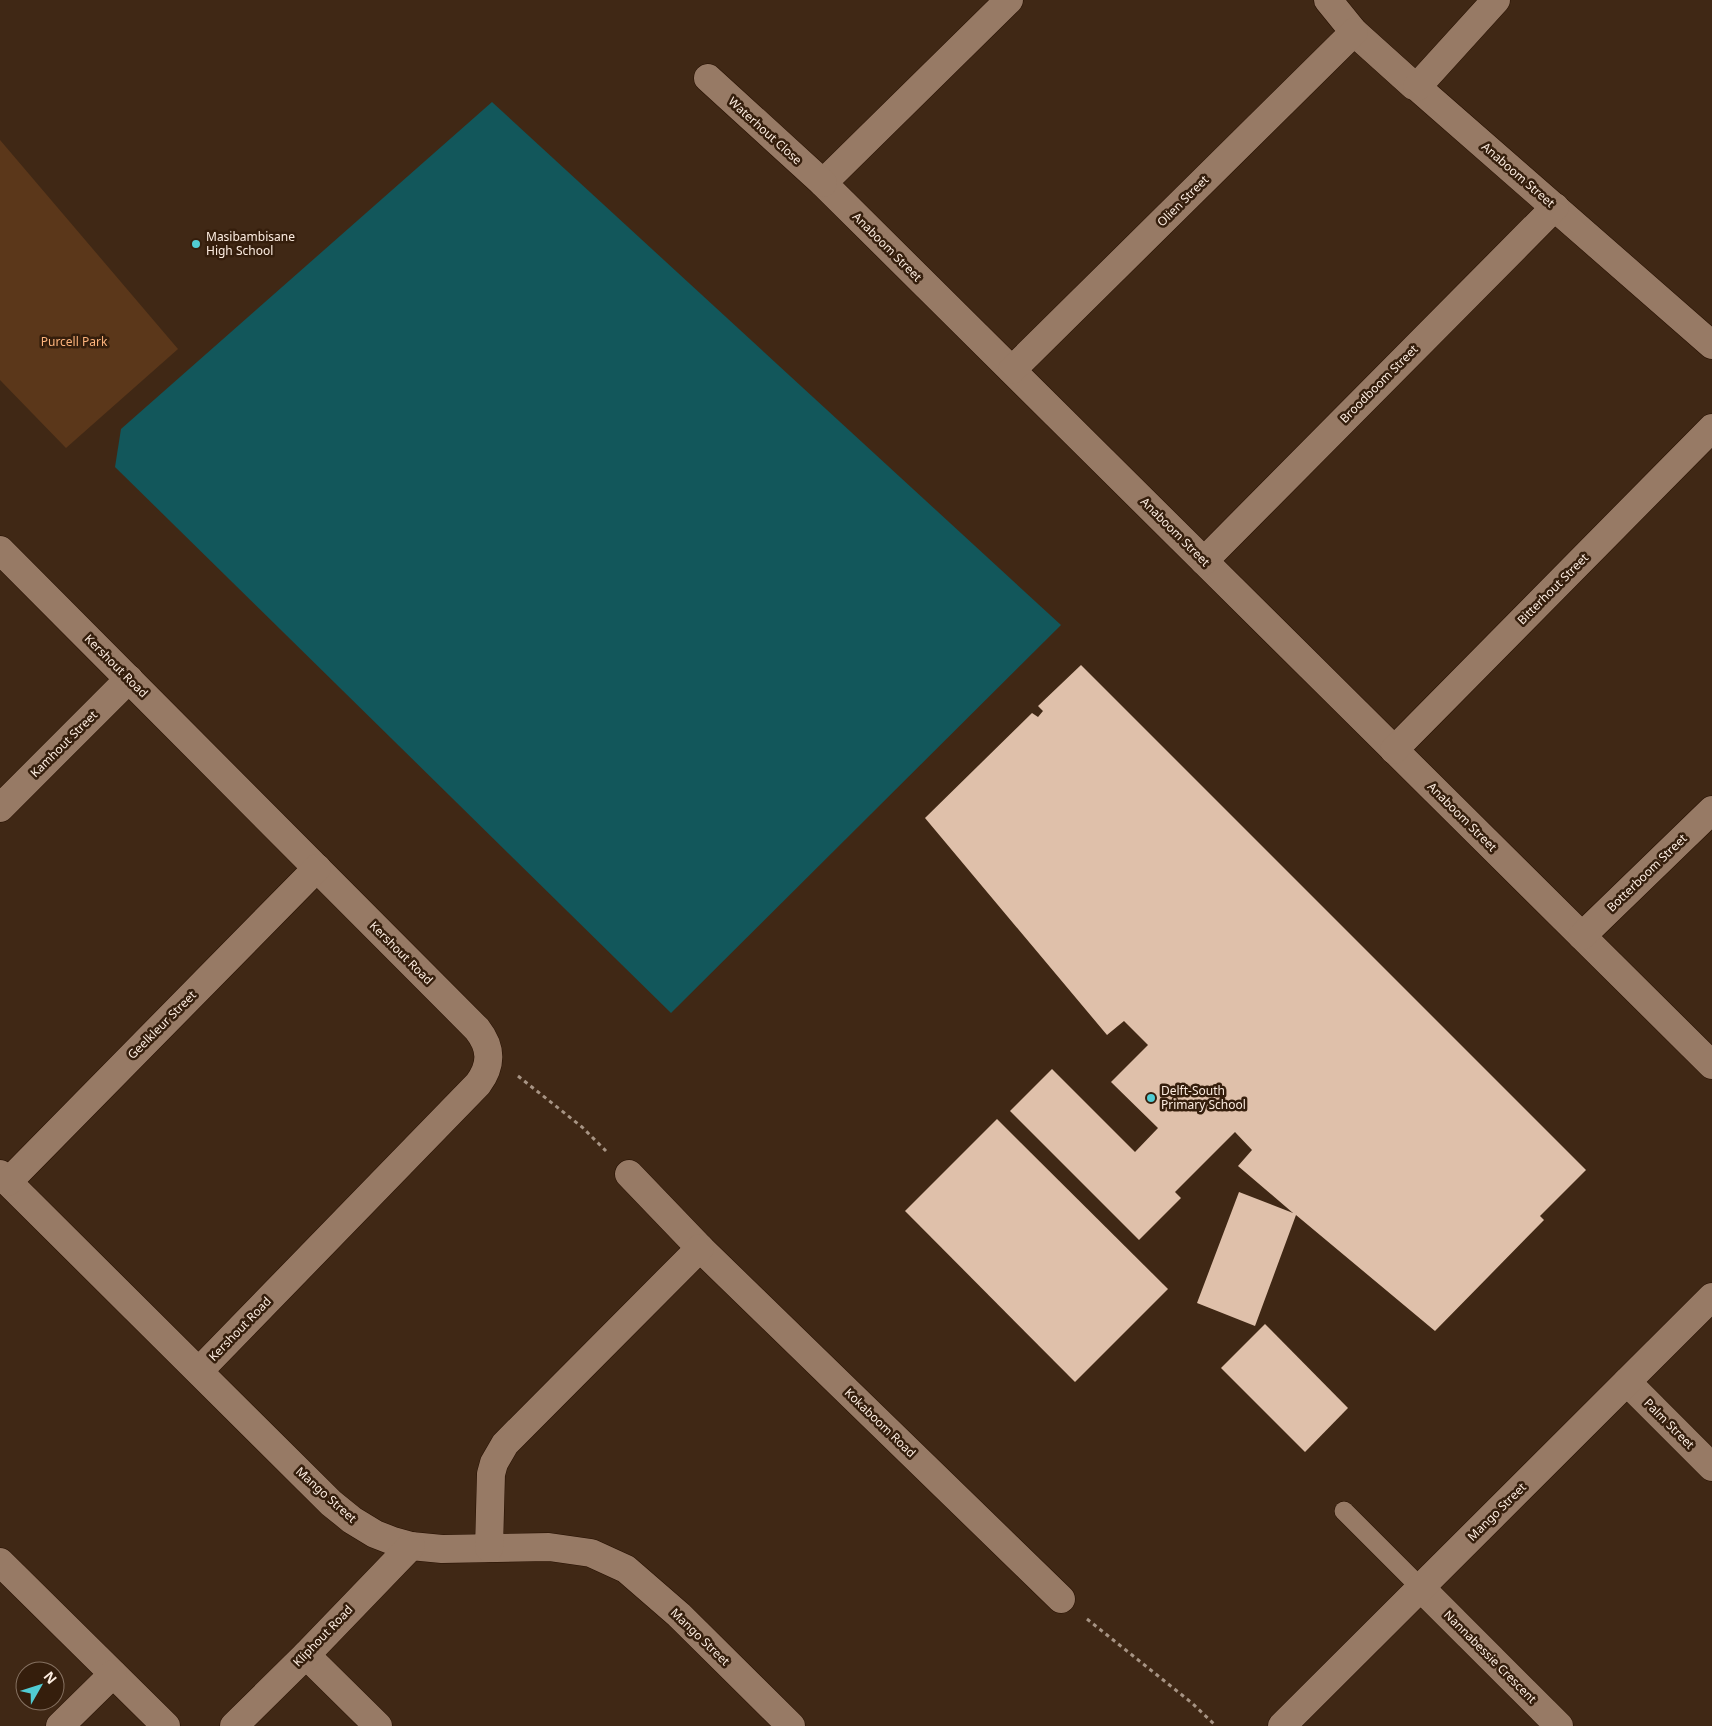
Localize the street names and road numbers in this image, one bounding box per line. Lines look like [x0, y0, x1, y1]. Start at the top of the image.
street label: Waterhout Close [725, 93, 806, 168]
street label: Anaboom Street [1478, 138, 1559, 212]
street label: Olien Street [1153, 171, 1213, 230]
street label: Anaboom Street [849, 208, 926, 286]
street label: Broodboom Street [1336, 340, 1422, 426]
street label: Anaboom Street [1137, 493, 1214, 571]
street label: Bitterhout Street [1513, 549, 1592, 628]
street label: Kershout Road [81, 630, 152, 701]
street label: Kamhout Street [26, 706, 101, 781]
street label: Anaboom Street [1424, 778, 1501, 856]
street label: Botterboom Street [1603, 830, 1691, 915]
street label: Kershout Road [366, 917, 437, 988]
street label: Geelkleur Street [124, 986, 200, 1063]
street label: Kershout Road [205, 1293, 275, 1365]
street label: Kokaboom Road [841, 1384, 920, 1461]
street label: Palm Street [1640, 1395, 1699, 1453]
street label: Mango Street [292, 1463, 361, 1527]
street label: Mango Street [1464, 1478, 1530, 1545]
street label: Kliphout Road [289, 1601, 356, 1670]
street label: Mango Street [667, 1604, 734, 1670]
street label: Nannabessie Crescent [1440, 1606, 1541, 1707]

